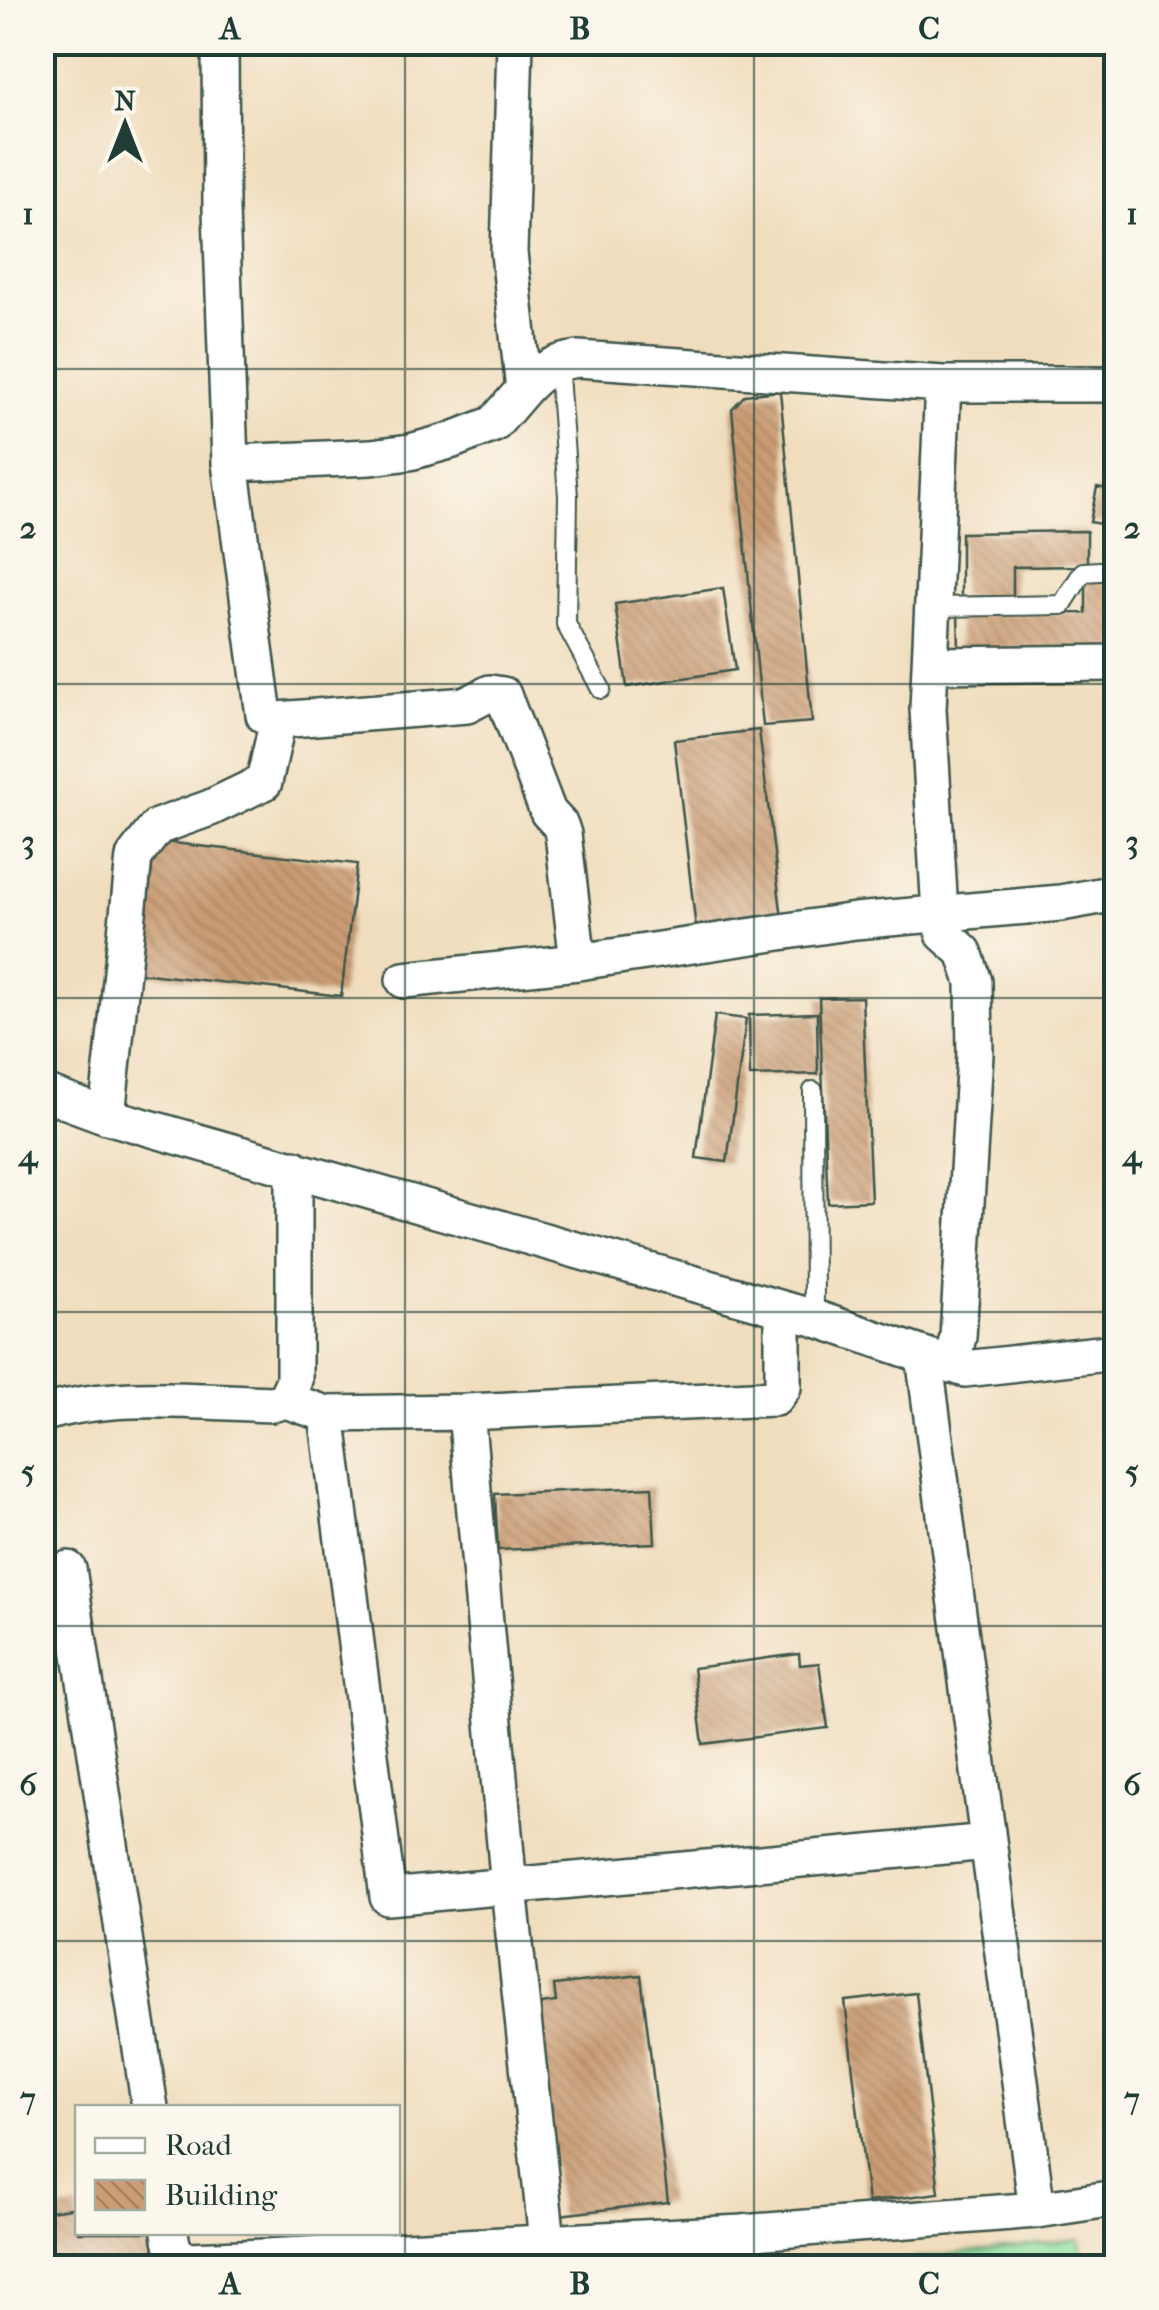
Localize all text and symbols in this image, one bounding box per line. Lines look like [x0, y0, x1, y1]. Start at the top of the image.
text: A [218, 10, 242, 47]
text: B [570, 10, 590, 47]
text: C [918, 10, 940, 47]
north arrow [75, 75, 175, 175]
text: N [114, 84, 136, 117]
text: 1 [22, 195, 34, 232]
text: 1 [1126, 195, 1138, 232]
text: 2 [20, 509, 36, 546]
text: 2 [1124, 509, 1140, 546]
text: 3 [21, 823, 35, 860]
text: 3 [1125, 823, 1139, 860]
text: 4 [18, 1137, 40, 1175]
text: 4 [1122, 1137, 1144, 1175]
text: 5 [21, 1452, 35, 1489]
text: 5 [1125, 1452, 1139, 1489]
text: 6 [19, 1766, 37, 1803]
text: 6 [1123, 1766, 1141, 1803]
text: 7 [19, 2080, 36, 2117]
text: 7 [1123, 2080, 1140, 2117]
legend [75, 2105, 400, 2235]
text: Road [165, 2128, 232, 2163]
text: Building [165, 2178, 278, 2213]
text: A [218, 2265, 242, 2302]
text: B [570, 2265, 590, 2302]
text: C [918, 2265, 940, 2302]

